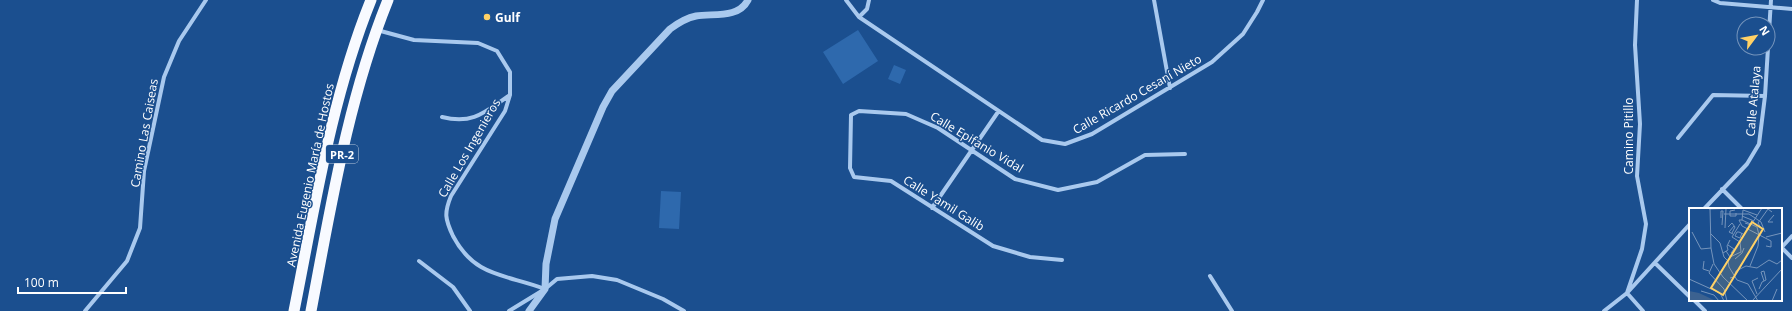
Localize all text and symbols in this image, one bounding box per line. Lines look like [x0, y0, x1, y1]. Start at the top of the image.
place label: Gulf [495, 9, 521, 26]
marker: Gulf [482, 12, 492, 22]
north arrow [1736, 16, 1776, 56]
text: N [1756, 23, 1774, 38]
street label: Calle Ricardo Cesaní Nieto [1070, 50, 1204, 138]
street label: Calle Atalaya [1741, 65, 1765, 137]
street label: Camino Las Caiseas [126, 77, 162, 189]
street label: Avenida Eugenio María de Hostos [282, 81, 338, 268]
street label: Calle Los Ingenieros [434, 95, 504, 200]
street label: Camino Pitillo [1620, 98, 1637, 174]
street label: Calle Epifanio Vidal [927, 107, 1027, 177]
road number: PR-2 [326, 145, 358, 163]
street label: Calle Yamil Galib [900, 171, 988, 235]
inset map [1689, 208, 1782, 301]
scale bar [18, 269, 126, 295]
text: 100 m [24, 274, 59, 291]

